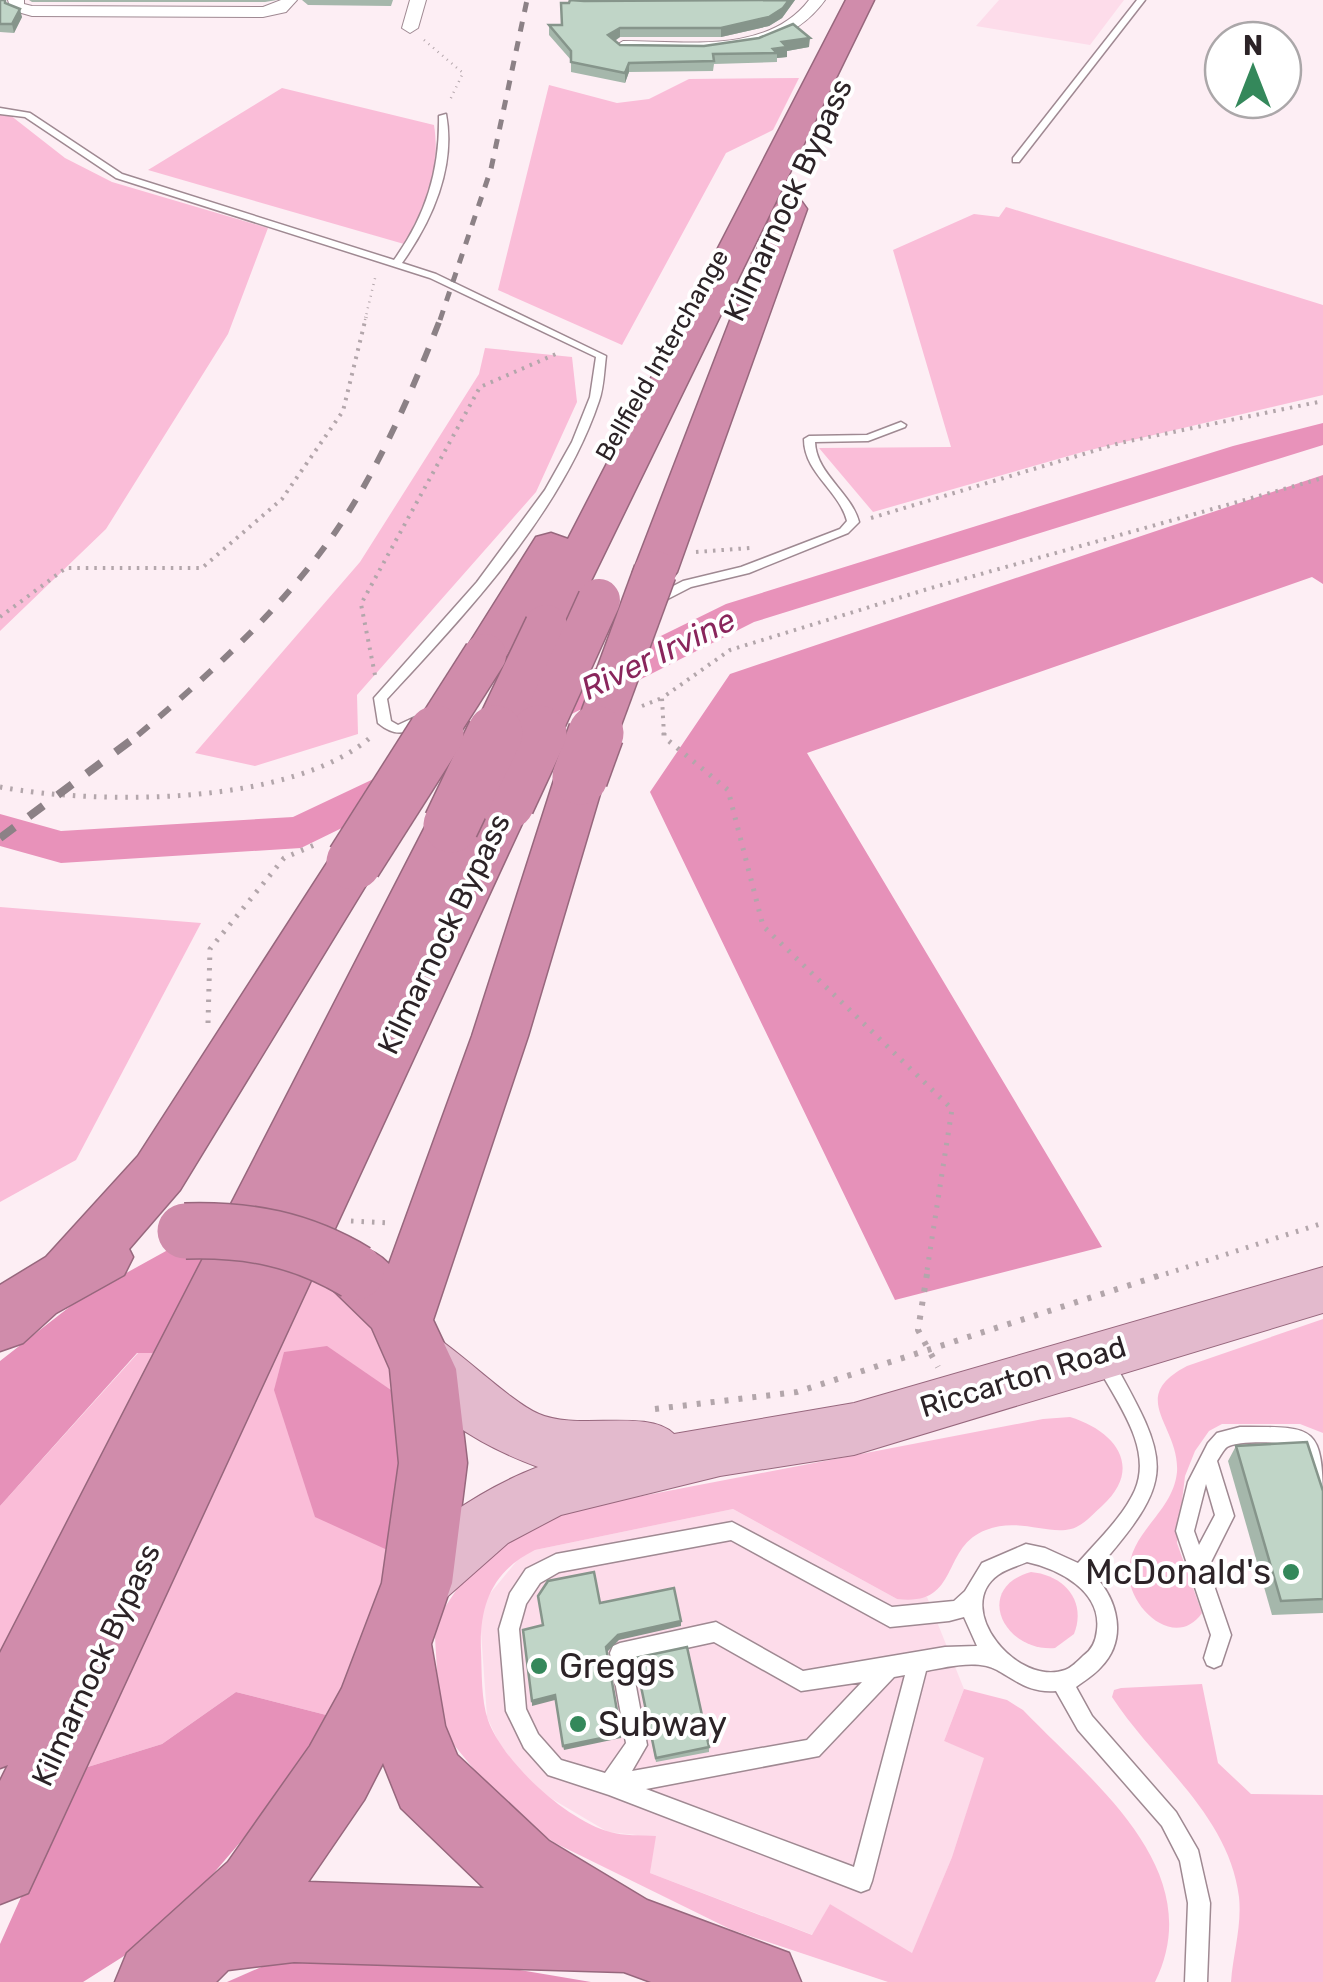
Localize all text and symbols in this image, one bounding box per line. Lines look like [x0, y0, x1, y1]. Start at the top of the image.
north arrow [1203, 20, 1303, 120]
text: N [1243, 29, 1263, 62]
street label: Kilmarnock Bypass [716, 73, 860, 327]
street label: Bellfield Interchange [590, 244, 734, 466]
water label: River Irvine [575, 600, 741, 708]
street label: Kilmarnock Bypass [370, 808, 518, 1060]
street label: Riccarton Road [916, 1329, 1130, 1425]
street label: Kilmarnock Bypass [24, 1538, 168, 1792]
place label: McDonald's [1085, 1551, 1271, 1593]
marker: McDonald's [1280, 1561, 1302, 1583]
place label: Greggs [559, 1645, 675, 1687]
marker: Greggs [528, 1655, 550, 1677]
place label: Subway [598, 1703, 727, 1745]
marker: Subway [567, 1713, 589, 1735]

